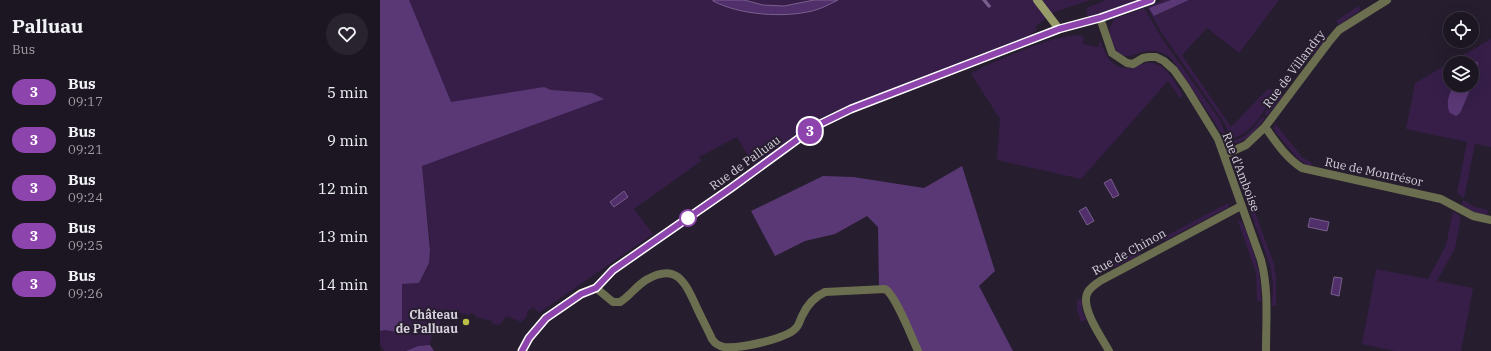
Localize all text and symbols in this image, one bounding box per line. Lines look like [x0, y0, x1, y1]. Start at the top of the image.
map controls [1443, 12, 1479, 92]
button: locate [1443, 12, 1479, 48]
button: heart [326, 13, 368, 55]
text: Palluau [12, 14, 83, 38]
street label: Rue de Villandry [1259, 26, 1328, 111]
text: Bus [12, 41, 35, 58]
button: layers [1443, 56, 1479, 92]
text: Bus [68, 74, 96, 93]
text: 3 [30, 83, 38, 101]
text: 5 min [327, 83, 368, 102]
text: 09:17 [68, 93, 103, 110]
line badge: 3 [797, 118, 823, 144]
text: Bus [68, 122, 96, 141]
text: 3 [806, 122, 814, 140]
street label: Rue d'Amboise [1219, 130, 1263, 214]
text: 3 [30, 131, 38, 149]
text: 9 min [327, 131, 368, 150]
street label: Rue de Palluau [706, 132, 783, 193]
text: 09:21 [68, 141, 103, 158]
street label: Rue de Montrésor [1324, 154, 1425, 189]
text: Bus [68, 170, 96, 189]
text: 3 [30, 179, 38, 197]
text: 12 min [318, 179, 368, 198]
text: 09:24 [68, 189, 103, 206]
unlabelled marker [679, 209, 697, 227]
text: Bus [68, 218, 96, 237]
street label: Rue de Chinon [1089, 225, 1169, 278]
text: 3 [30, 227, 38, 245]
text: 13 min [318, 227, 368, 246]
text: 09:25 [68, 237, 103, 254]
text: Bus [68, 266, 96, 285]
text: 3 [30, 275, 38, 293]
text: 14 min [318, 275, 368, 294]
text: 09:26 [68, 285, 103, 302]
place label: Château de Palluau [396, 307, 458, 336]
marker: Château de Palluau [461, 317, 471, 327]

